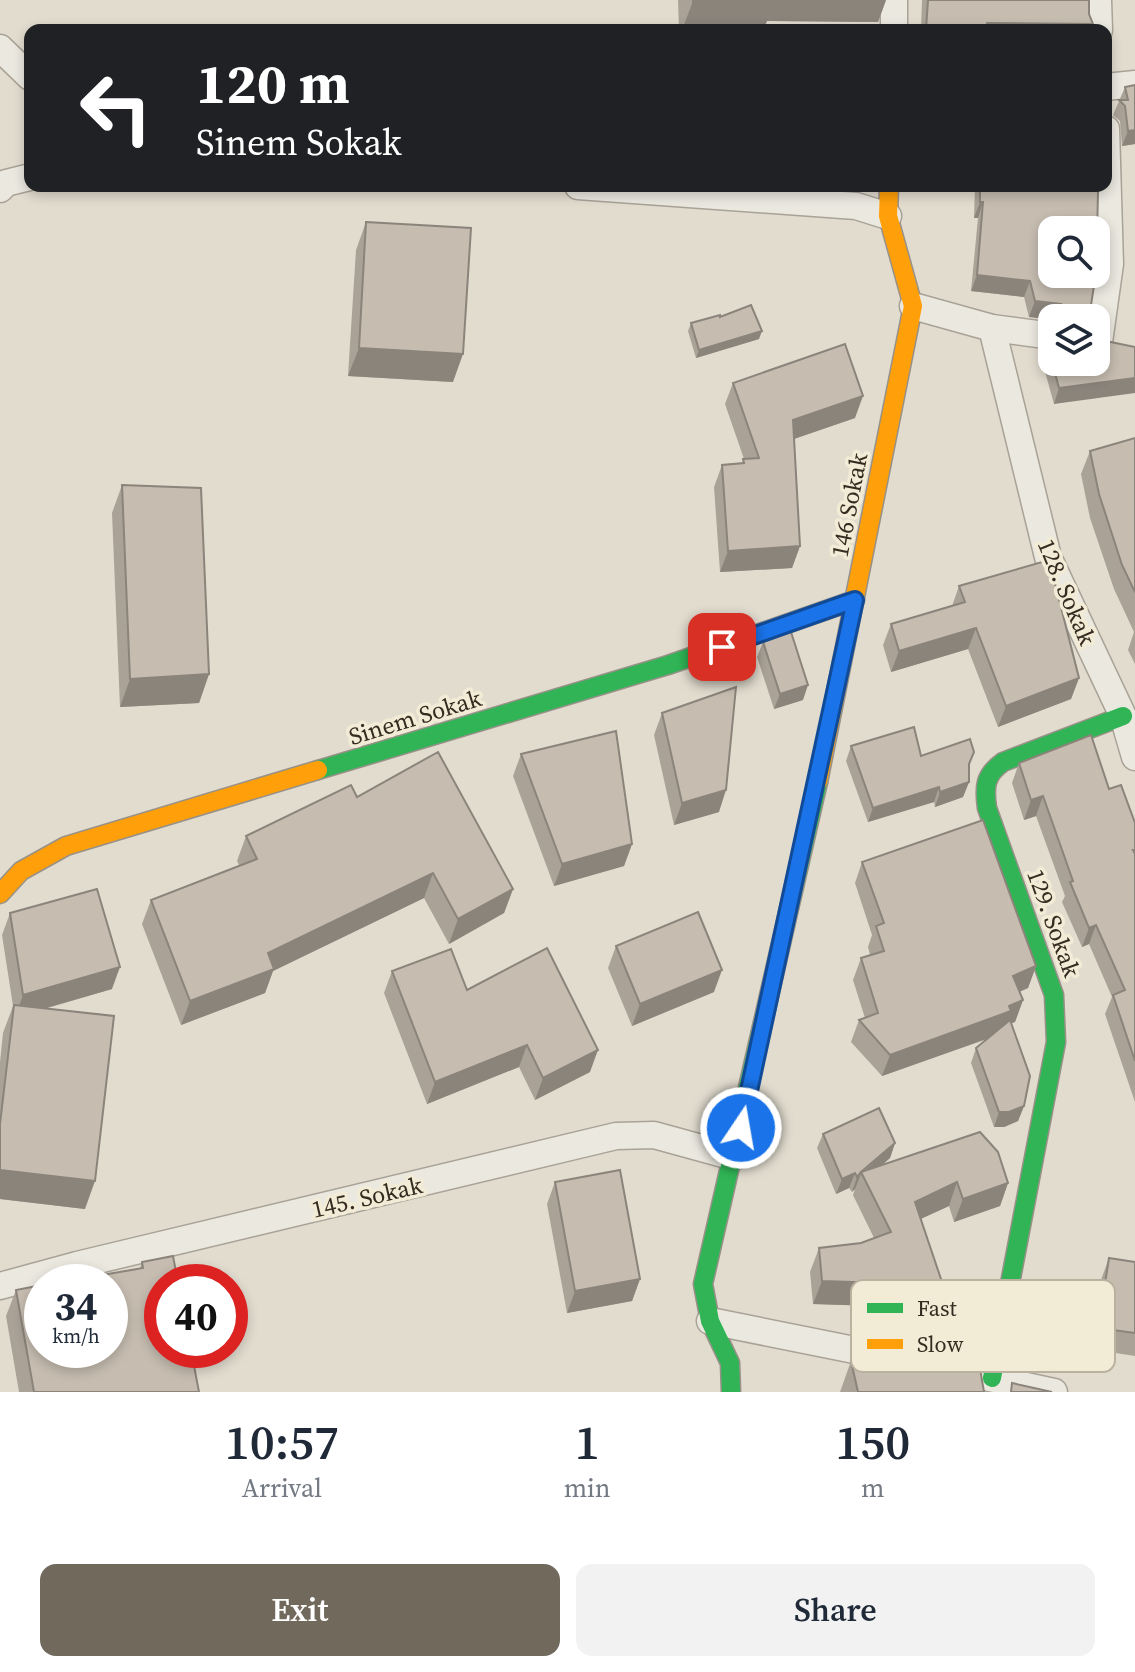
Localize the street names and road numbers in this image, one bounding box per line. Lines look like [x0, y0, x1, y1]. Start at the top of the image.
street label: 146 Sokak [823, 449, 875, 560]
street label: 128. Sokak [1030, 534, 1105, 651]
street label: Sinem Sokak [345, 681, 486, 753]
street label: 129. Sokak [1019, 864, 1089, 982]
street label: 145. Sokak [308, 1168, 426, 1226]

